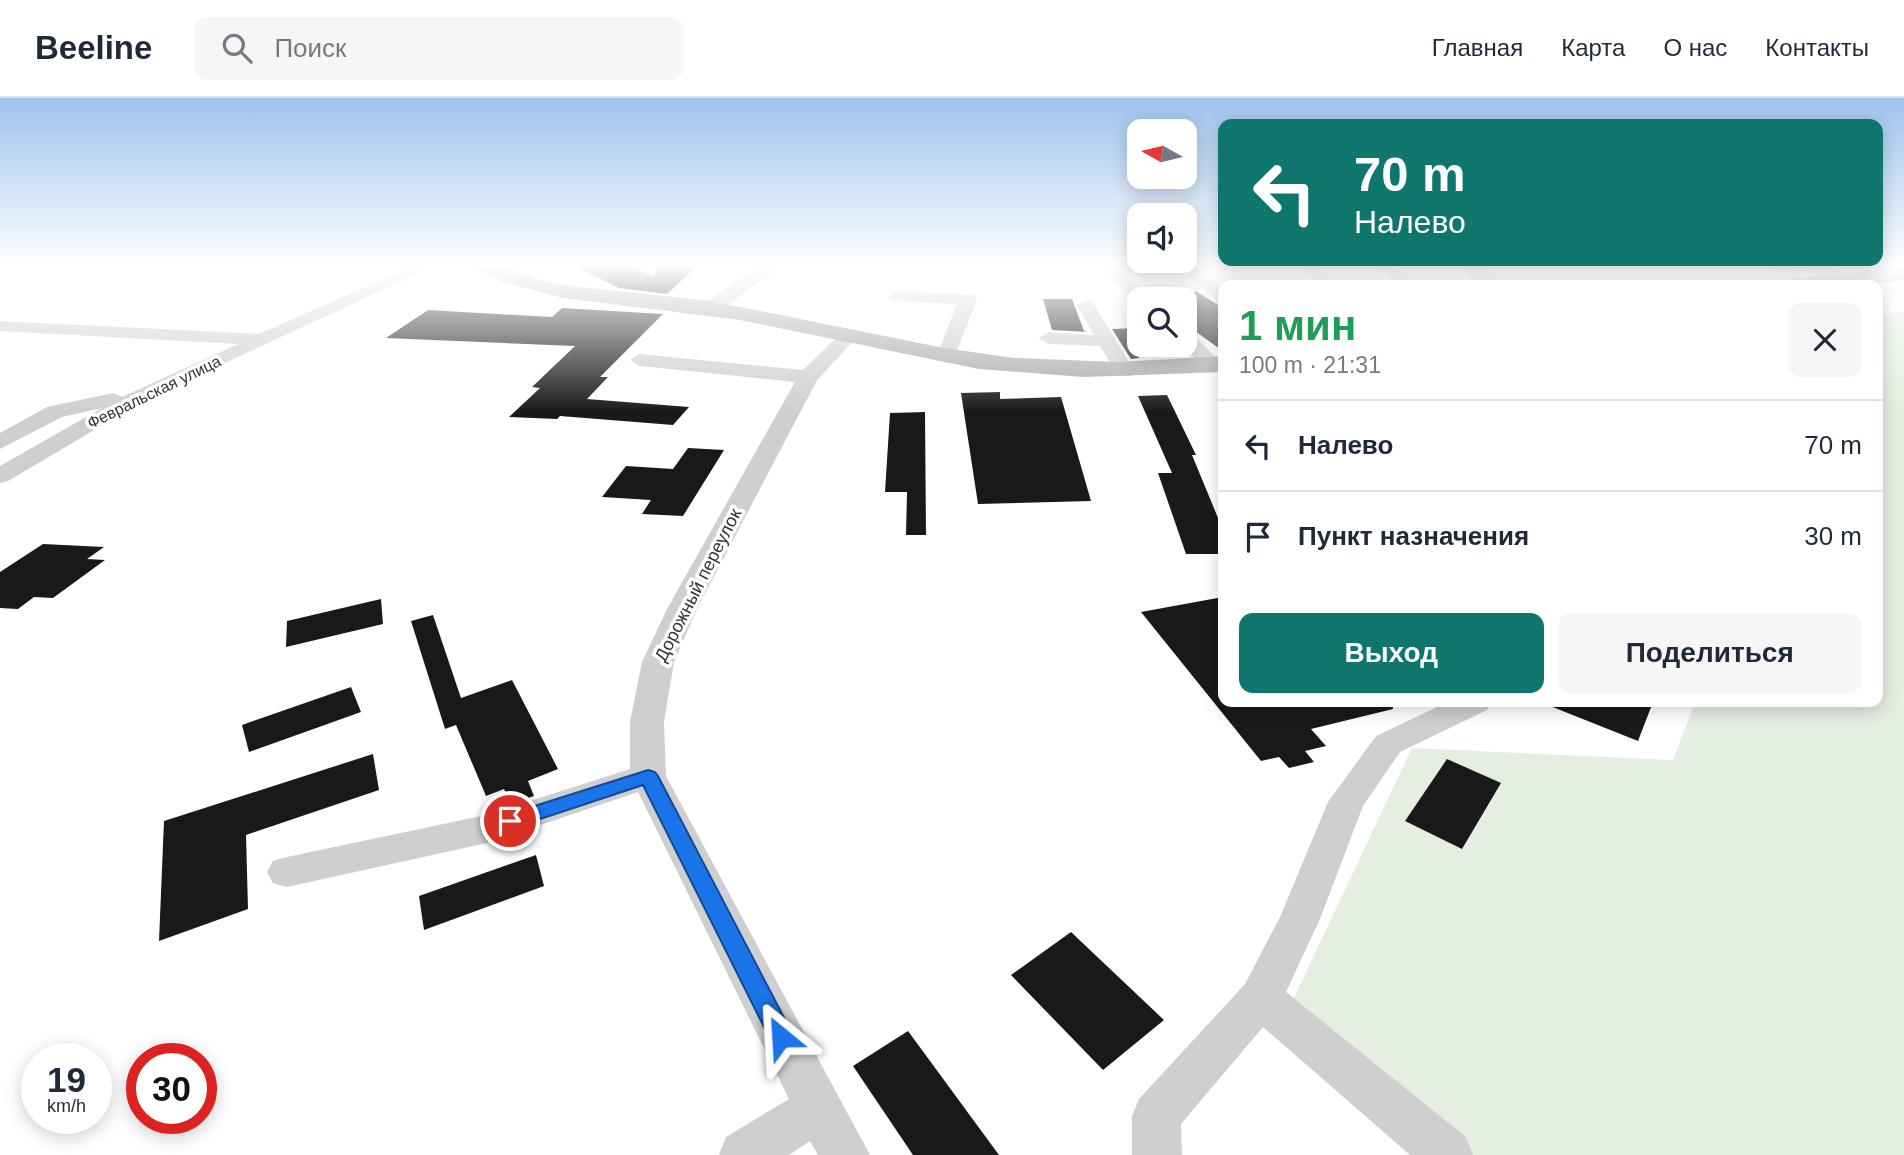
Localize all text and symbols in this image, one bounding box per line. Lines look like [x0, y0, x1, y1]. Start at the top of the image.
search box [194, 17, 684, 80]
text: Beeline [35, 29, 152, 66]
icon: search [218, 29, 256, 67]
text: Поиск [274, 33, 346, 63]
text: Главная [1432, 34, 1523, 61]
text: Карта [1561, 34, 1625, 61]
text: О нас [1663, 34, 1727, 61]
text: Контакты [1765, 34, 1869, 61]
north arrow [1127, 119, 1197, 189]
map controls [1127, 119, 1197, 357]
icon: left [1239, 147, 1330, 238]
text: 70 m [1354, 147, 1466, 201]
button: sound [1127, 203, 1197, 273]
text: Налево [1354, 204, 1466, 240]
button: search [1127, 287, 1197, 357]
text: 1 мин [1239, 302, 1356, 349]
button: close [1788, 303, 1862, 377]
street label: Февральская улица [84, 352, 224, 432]
text: 100 m · 21:31 [1239, 352, 1381, 378]
icon: left [1239, 427, 1277, 465]
text: Налево [1298, 430, 1393, 460]
text: 70 m [1804, 430, 1862, 460]
street label: Дорожный переулок [651, 505, 745, 665]
icon: arrive [1239, 518, 1277, 556]
text: Пункт назначения [1298, 521, 1529, 551]
text: 30 m [1804, 521, 1862, 551]
button: Выход [1239, 613, 1544, 693]
button: Поделиться [1558, 613, 1862, 693]
pin [480, 791, 540, 851]
icon: arrive [491, 802, 529, 840]
position arrow [744, 1000, 818, 1074]
speed limit sign: 30 [126, 1043, 217, 1134]
text: 19 [47, 1060, 86, 1099]
text: km/h [47, 1096, 86, 1116]

